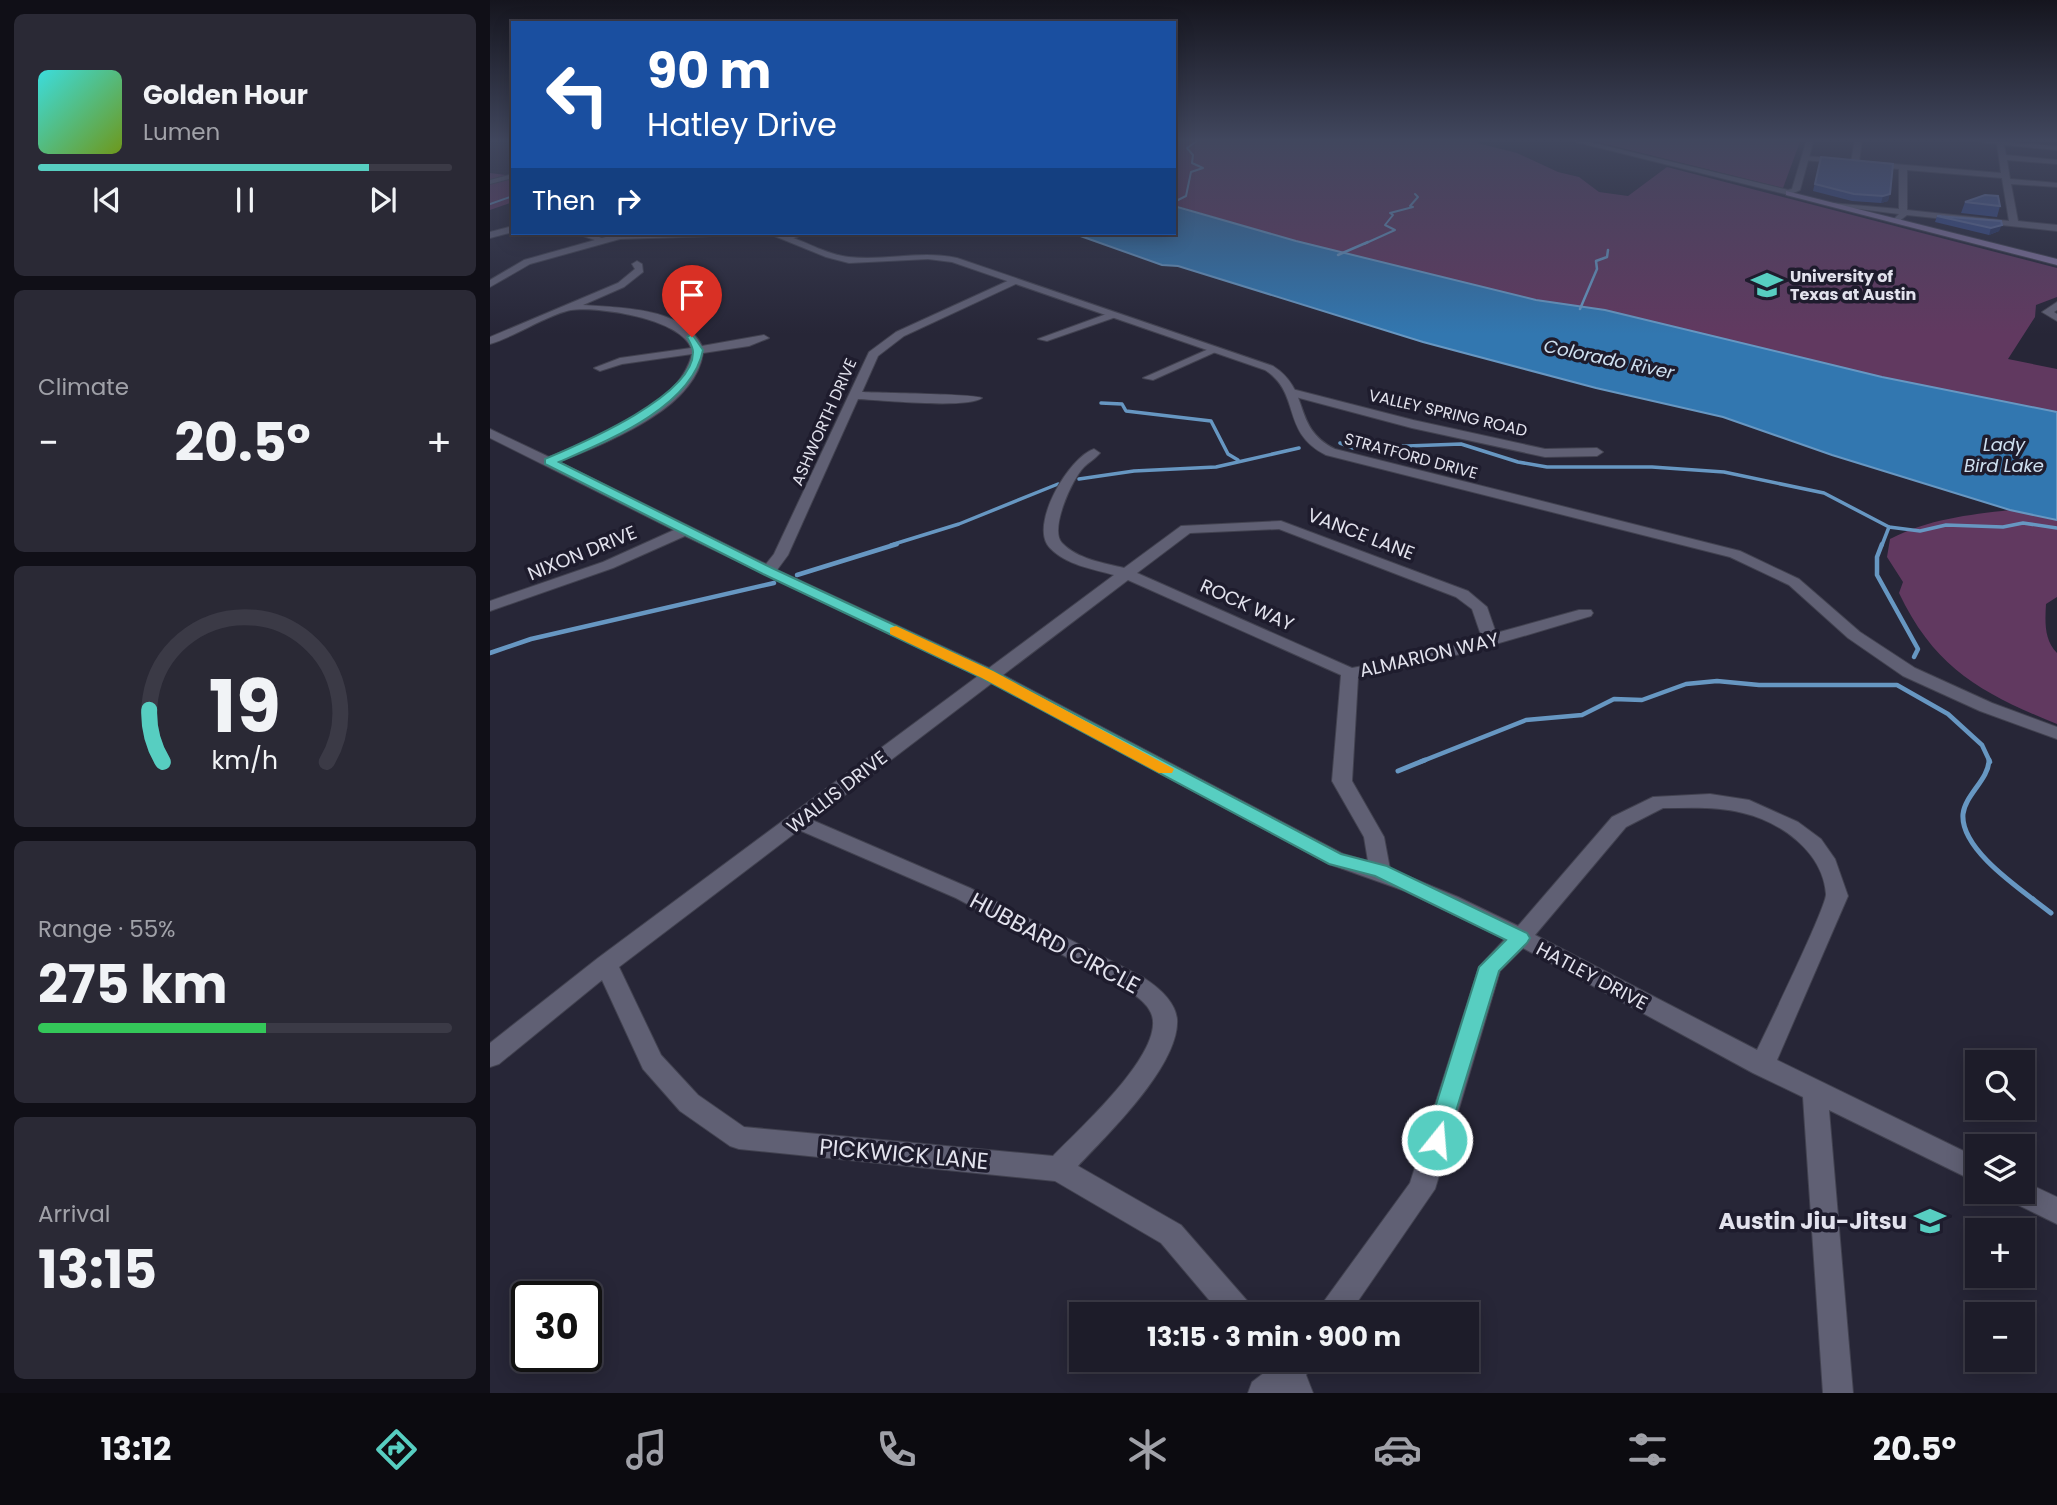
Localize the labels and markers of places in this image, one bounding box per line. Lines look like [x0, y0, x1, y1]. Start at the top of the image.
pin [662, 265, 722, 337]
place label: University of Texas at Austin [1790, 265, 1916, 306]
school or university icon: University of Texas at Austin [1750, 268, 1784, 302]
school or university icon: Austin Jiu-Jitsu [1913, 1204, 1947, 1238]
place label: Austin Jiu-Jitsu [1719, 1205, 1907, 1237]

